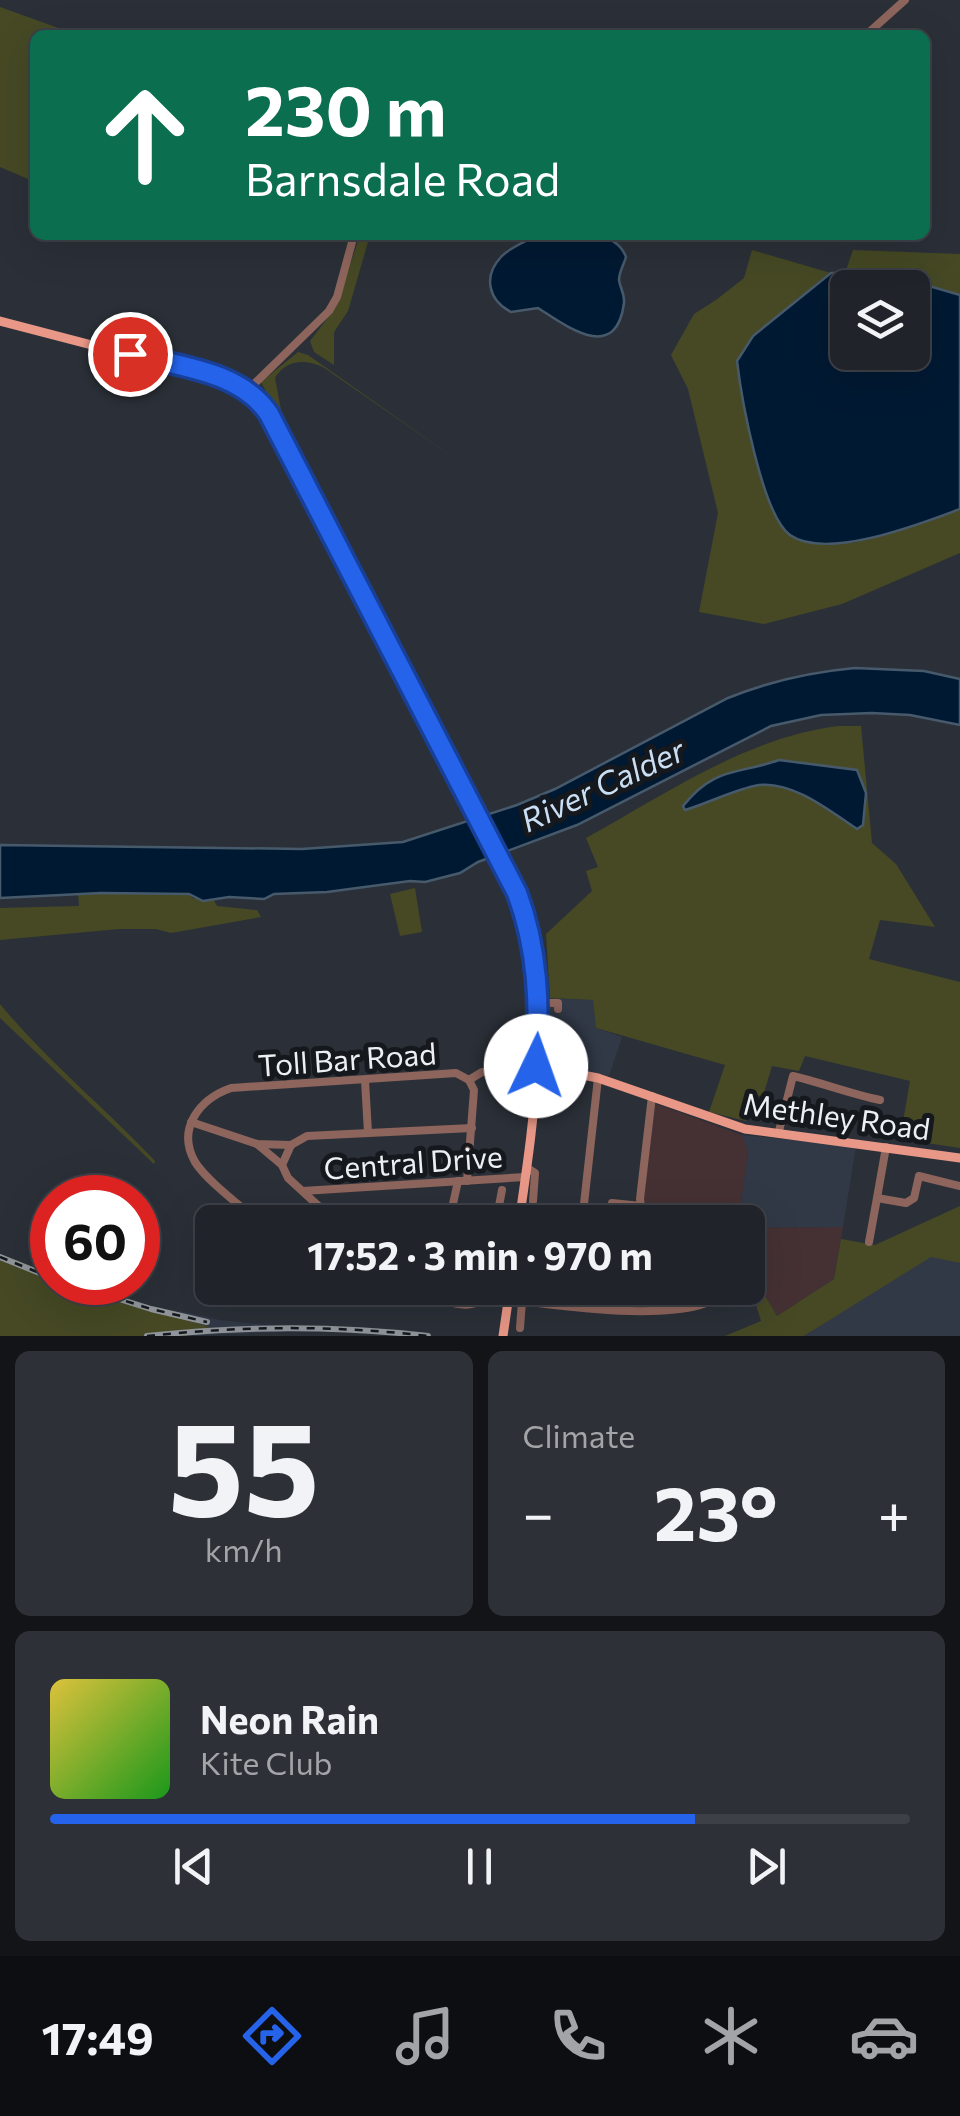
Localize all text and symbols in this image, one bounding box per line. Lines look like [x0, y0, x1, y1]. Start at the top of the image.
text: 230 m [245, 65, 447, 150]
icon: ahead [80, 70, 210, 200]
text: Barnsdale Road [245, 150, 560, 205]
map controls [830, 270, 930, 370]
button: layers [830, 270, 930, 370]
pin [88, 312, 173, 397]
icon: arrive [103, 327, 158, 382]
water label: River Calder [514, 728, 692, 839]
position arrow [484, 1014, 588, 1118]
street label: Toll Bar Road [257, 1033, 437, 1083]
street label: Methley Road [741, 1084, 933, 1146]
street label: Central Drive [322, 1136, 504, 1186]
speed limit sign: 60 [30, 1175, 160, 1305]
text: 17:52 · 3 min · 970 m [307, 1231, 653, 1278]
text: 55 [168, 1384, 320, 1543]
text: Climate [523, 1415, 635, 1455]
text: 23° [654, 1465, 778, 1556]
text: − [523, 1478, 554, 1545]
text: + [878, 1478, 910, 1545]
text: km/h [205, 1529, 283, 1569]
text: Neon Rain [200, 1695, 379, 1742]
text: Kite Club [200, 1742, 332, 1782]
icon: previous [166, 1839, 221, 1894]
icon: pause [452, 1839, 507, 1894]
icon: next [739, 1839, 794, 1894]
icon: directions [237, 2001, 307, 2071]
icon: music [390, 2001, 460, 2071]
icon: phone [543, 2001, 613, 2071]
icon: climate [696, 2001, 766, 2071]
icon: car [849, 2001, 919, 2071]
text: 17:49 [41, 2009, 154, 2064]

